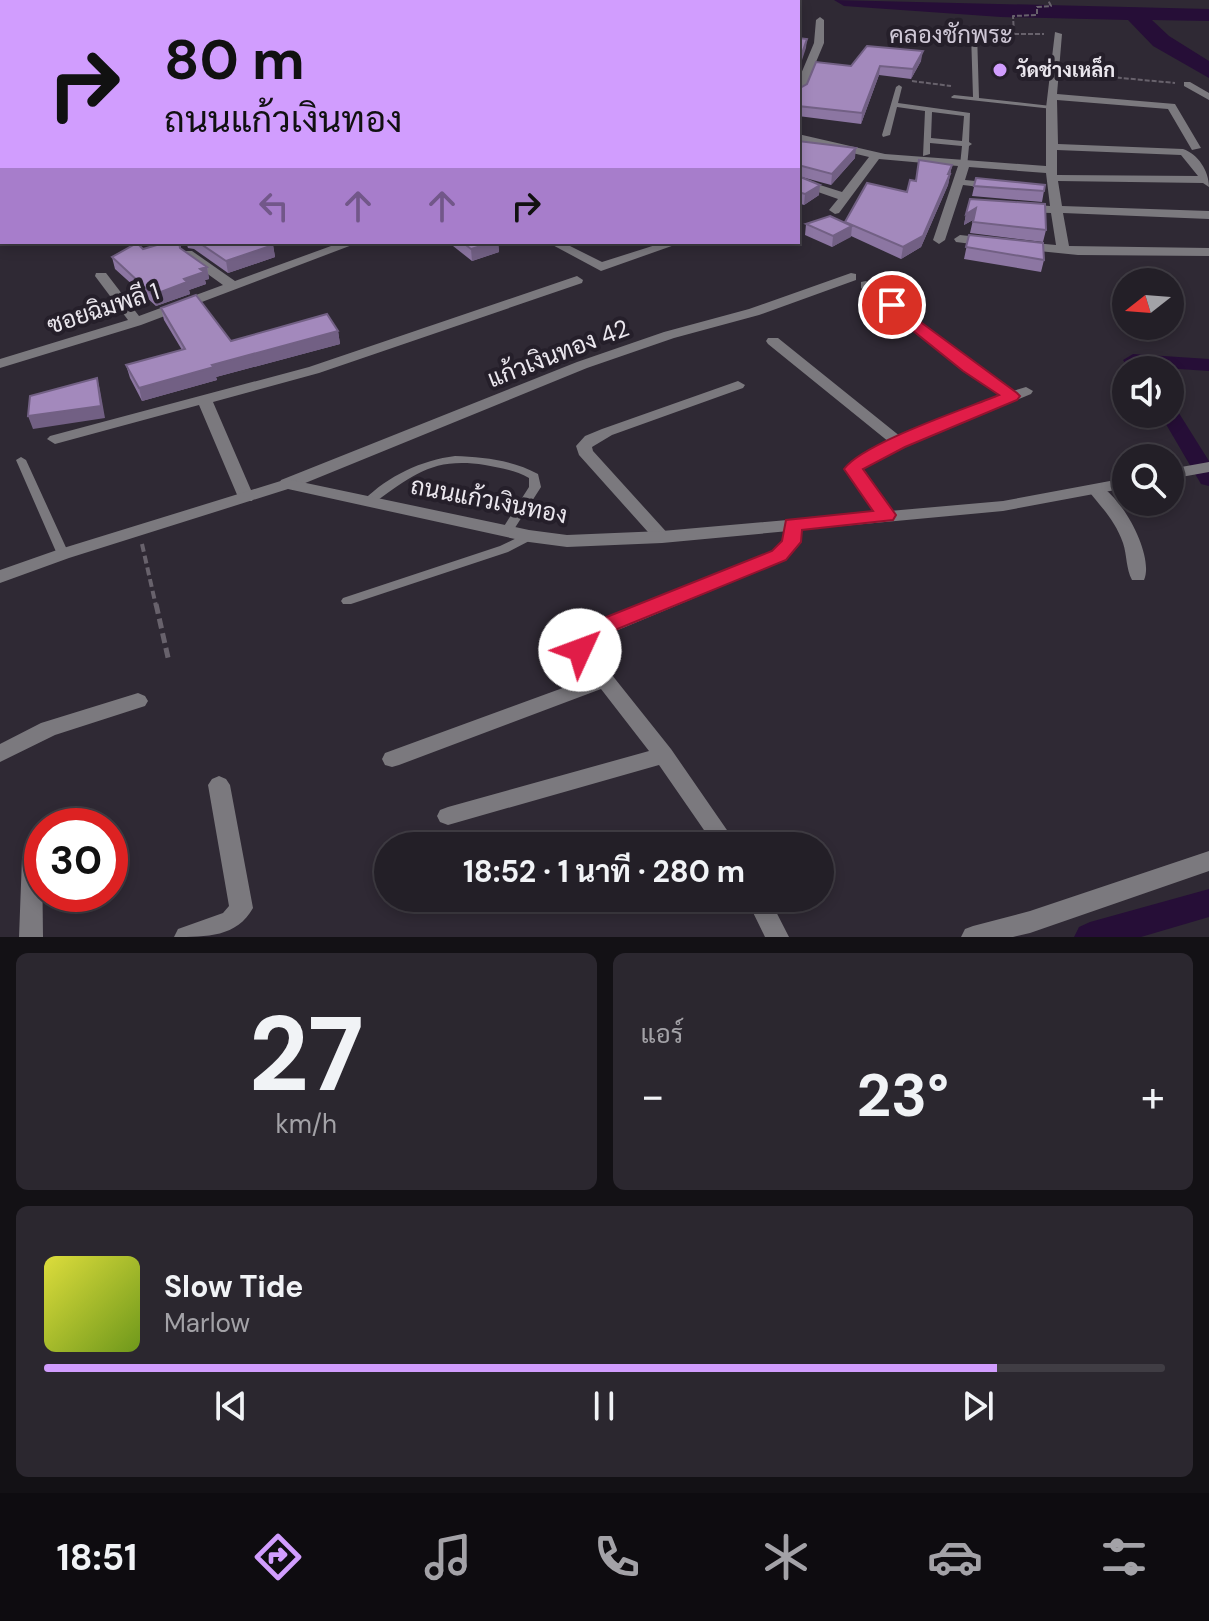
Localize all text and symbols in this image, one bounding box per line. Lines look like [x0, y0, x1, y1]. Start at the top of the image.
district label: คลองชักพระ [889, 19, 1013, 50]
text: 80 m [164, 23, 305, 96]
icon: right [32, 32, 136, 136]
place label: วัดช่างเหล็ก [1016, 56, 1115, 83]
marker: วัดช่างเหล็ก [991, 61, 1009, 79]
text: ถนนแก้วเงินทอง [164, 96, 402, 143]
icon: left [252, 184, 296, 228]
icon: ahead [336, 184, 380, 228]
icon: ahead [420, 184, 464, 228]
icon: right [504, 184, 548, 228]
north arrow [1112, 268, 1184, 340]
map controls [1112, 268, 1184, 516]
pin [858, 271, 926, 339]
street label: ซอยฉิมพลี 1 [43, 275, 163, 341]
icon: arrive [870, 283, 914, 327]
street label: แก้วเงินทอง 42 [483, 312, 633, 394]
button: sound [1112, 356, 1184, 428]
button: search [1112, 444, 1184, 516]
street label: ถนนแก้วเงินทอง [408, 470, 570, 530]
position arrow [538, 608, 622, 692]
speed limit sign: 30 [24, 808, 128, 912]
text: 18:52 · 1 นาที · 280 m [463, 852, 745, 891]
text: 27 [249, 987, 364, 1122]
text: แอร์ [641, 1017, 683, 1051]
text: 23° [856, 1056, 949, 1135]
text: − [641, 1067, 665, 1125]
text: + [1141, 1067, 1165, 1125]
text: km/h [276, 1107, 337, 1141]
text: Slow Tide [164, 1267, 303, 1306]
text: Marlow [164, 1306, 250, 1340]
icon: previous [209, 1384, 253, 1428]
icon: pause [582, 1384, 626, 1428]
icon: next [956, 1384, 1000, 1428]
icon: directions [250, 1529, 306, 1585]
icon: music [420, 1529, 476, 1585]
icon: phone [589, 1529, 645, 1585]
icon: climate [758, 1529, 814, 1585]
icon: car [927, 1529, 983, 1585]
icon: filters [1096, 1529, 1152, 1585]
text: 18:51 [57, 1534, 137, 1581]

